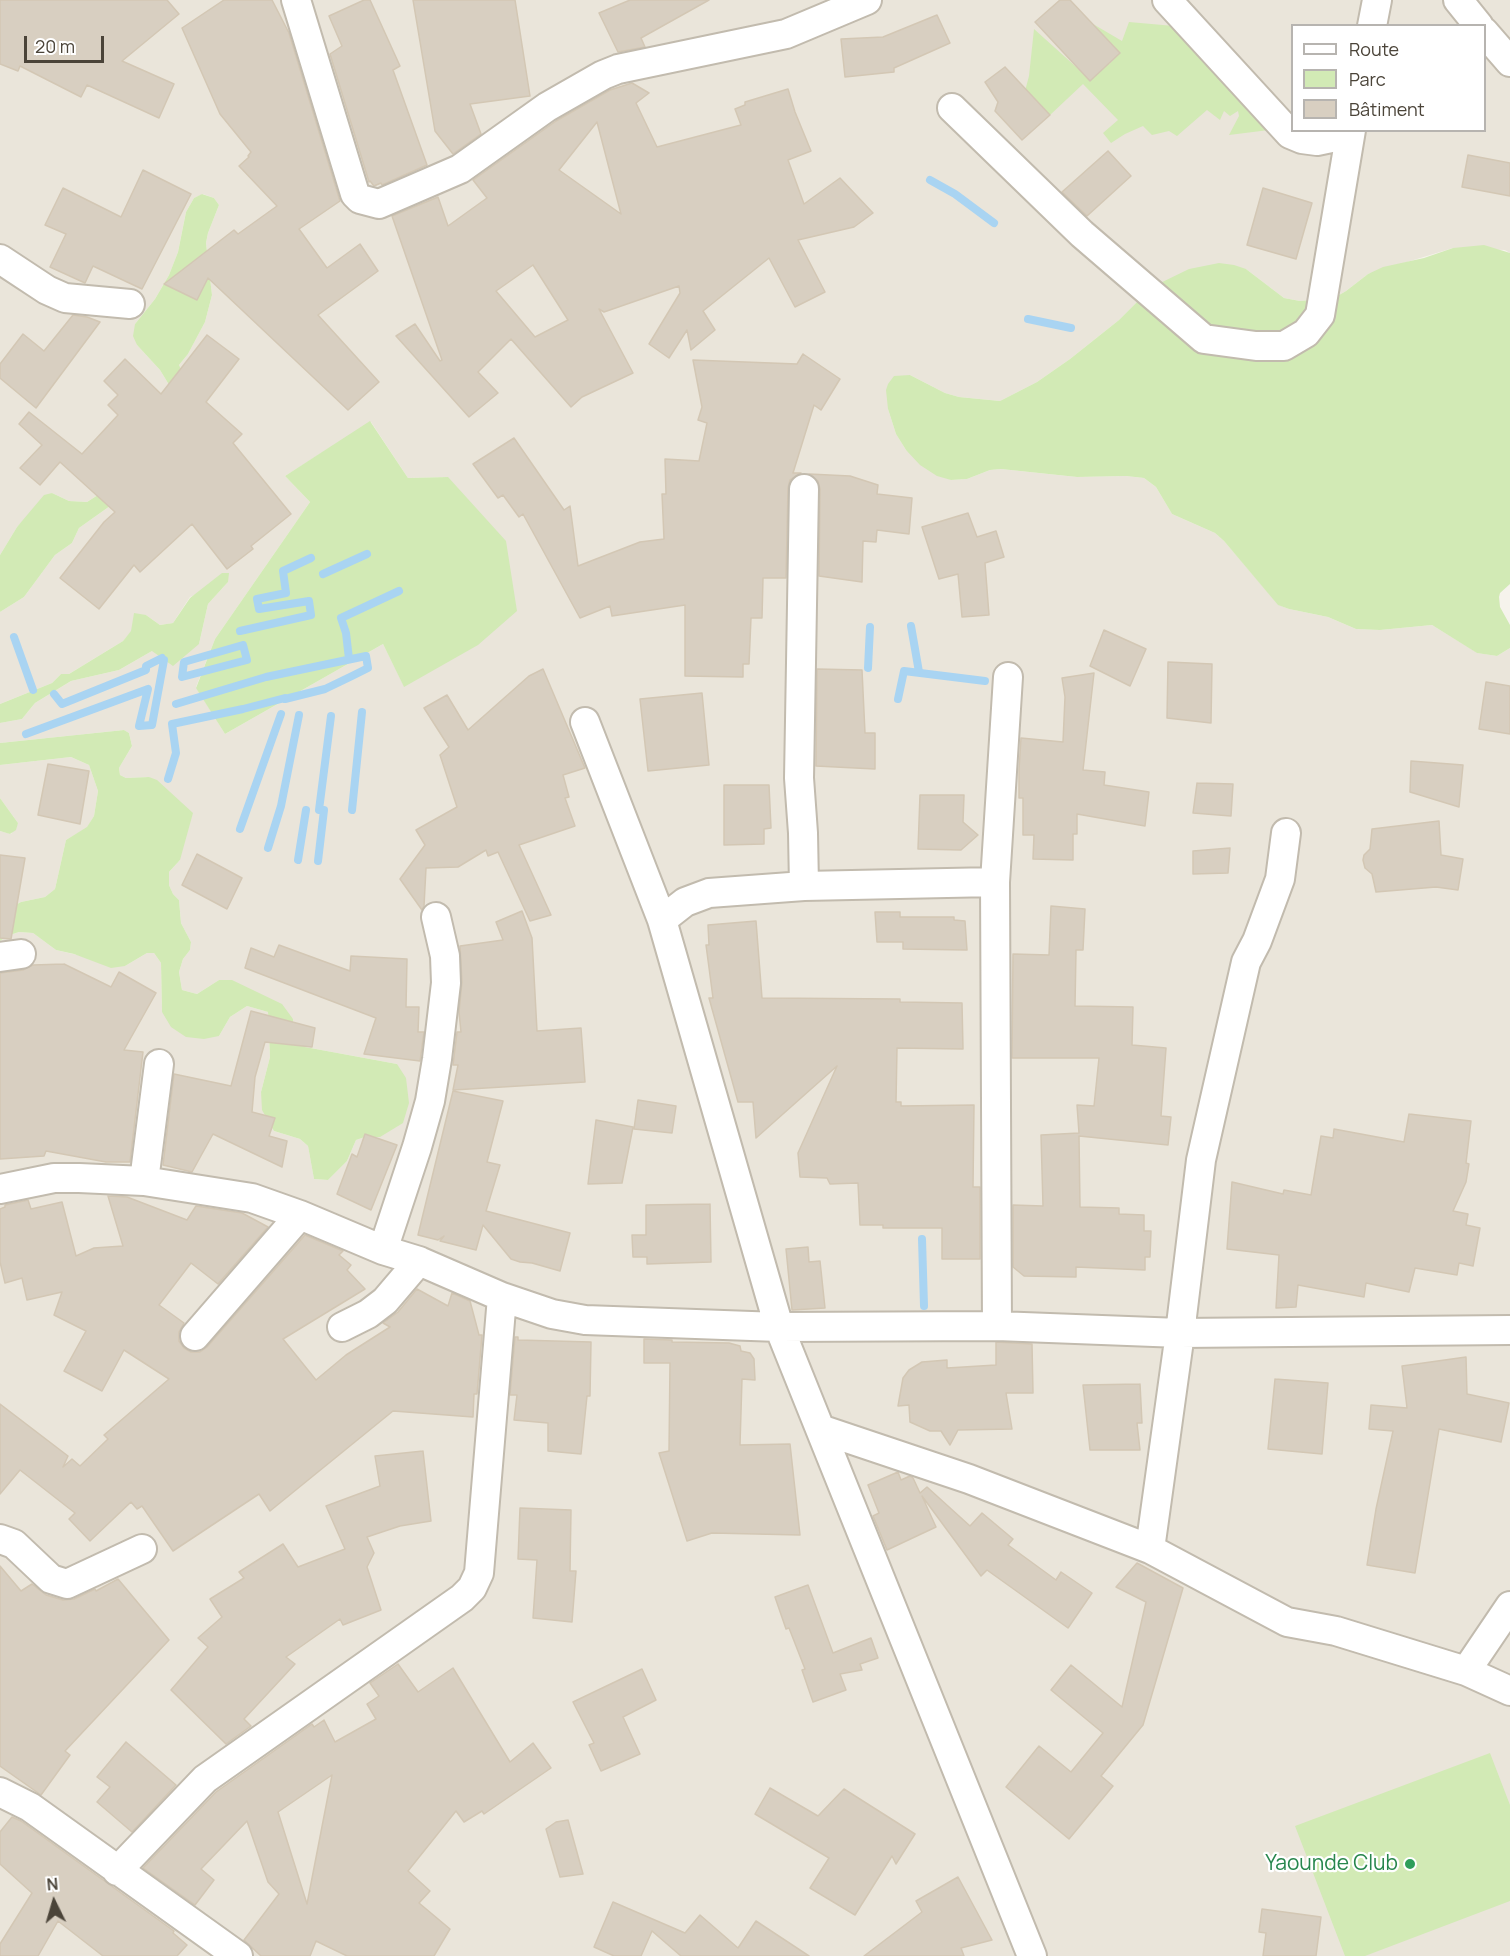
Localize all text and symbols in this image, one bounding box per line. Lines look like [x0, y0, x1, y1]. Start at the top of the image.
scale bar [27, 24, 106, 62]
legend [1291, 24, 1486, 132]
text: 20 m [35, 34, 75, 58]
text: Route [1349, 37, 1399, 61]
text: Parc [1349, 67, 1386, 91]
text: Bâtiment [1349, 97, 1425, 121]
place label: Yaounde Club [1265, 1851, 1398, 1877]
marker: Yaounde Club [1403, 1857, 1417, 1871]
north arrow [24, 1872, 84, 1932]
text: N [46, 1873, 59, 1896]

